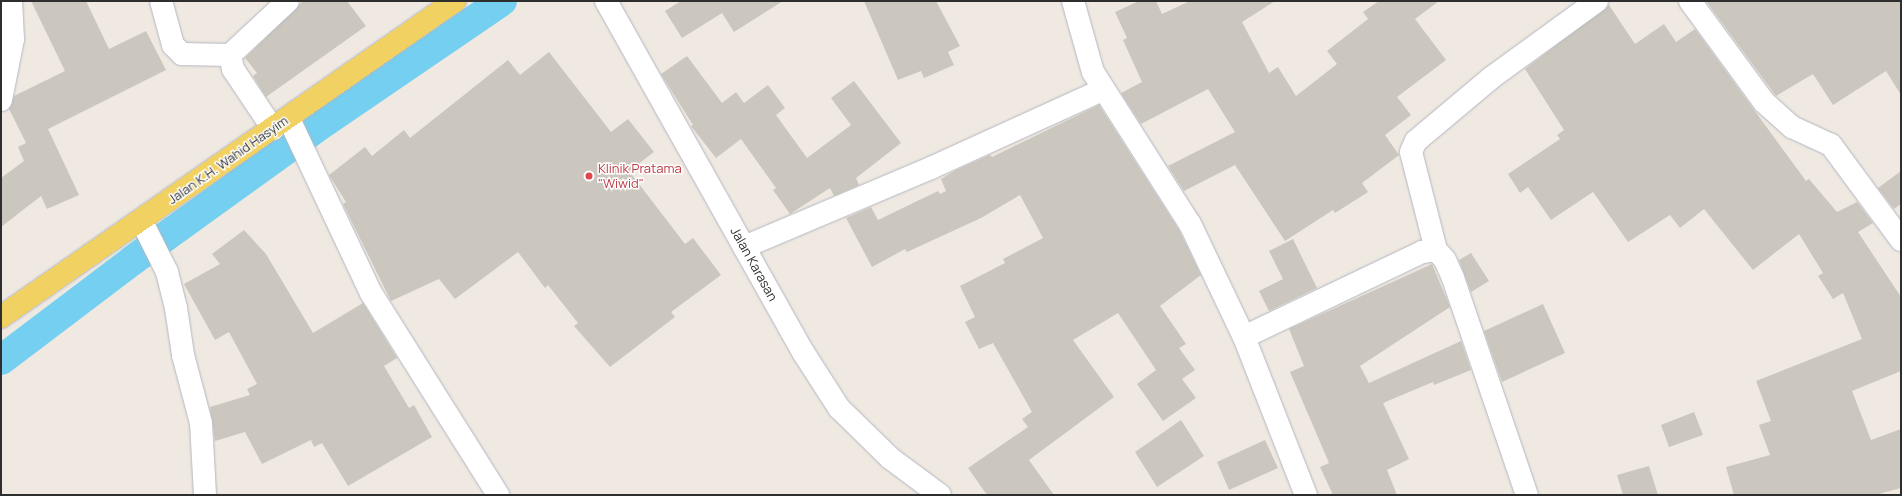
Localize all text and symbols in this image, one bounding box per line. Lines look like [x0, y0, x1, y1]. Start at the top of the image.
street label: Jalan K.H. Wahid Hasyim [165, 113, 291, 207]
place label: Klinik Pratama "Wiwid" [598, 161, 682, 192]
marker: Klinik Pratama "Wiwid" [583, 170, 595, 182]
street label: Jalan Karasan [727, 224, 781, 304]

